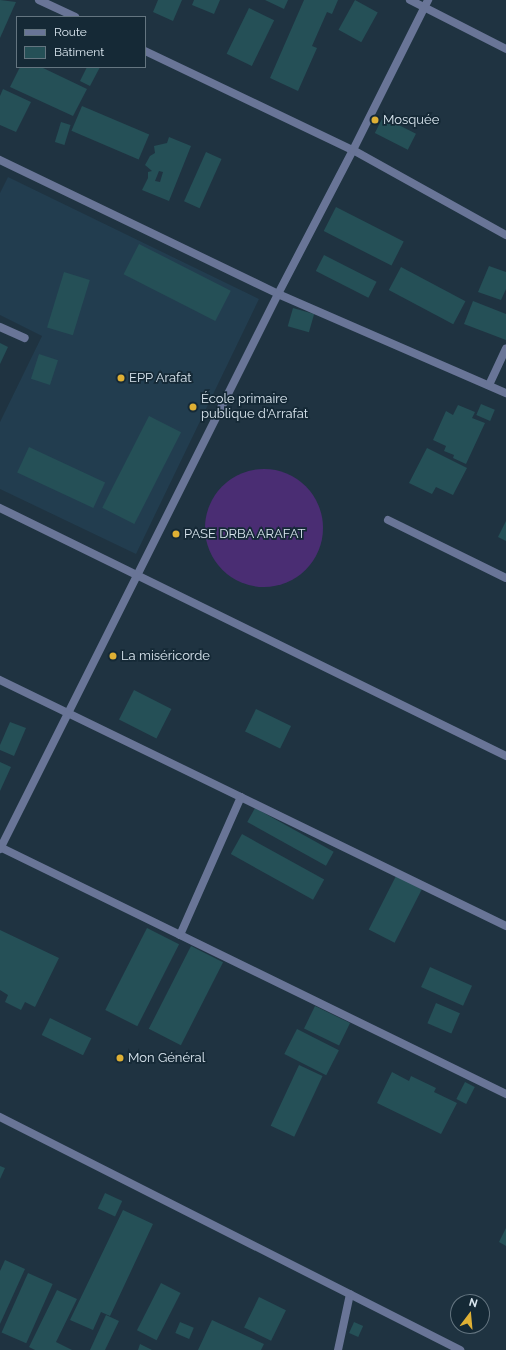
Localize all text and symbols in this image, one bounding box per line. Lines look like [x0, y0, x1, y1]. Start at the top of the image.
legend [16, 16, 146, 68]
text: Route [54, 25, 87, 39]
text: Bâtiment [54, 45, 104, 59]
place label: Mosquée [383, 112, 439, 128]
marker: Mosquée [370, 115, 380, 125]
place label: EPP Arafat [129, 370, 192, 386]
marker: EPP Arafat [116, 373, 126, 383]
place label: École primaire publique d'Arrafat [201, 392, 308, 423]
marker: École primaire publique d'Arrafat [188, 402, 198, 412]
place label: PASE DRBA ARAFAT [184, 526, 306, 542]
marker: PASE DRBA ARAFAT [171, 529, 181, 539]
place label: La miséricorde [121, 648, 210, 664]
marker: La miséricorde [108, 651, 118, 661]
place label: Mon Général [128, 1050, 205, 1066]
marker: Mon Général [115, 1053, 125, 1063]
north arrow [450, 1294, 490, 1334]
text: N [467, 1296, 479, 1310]

